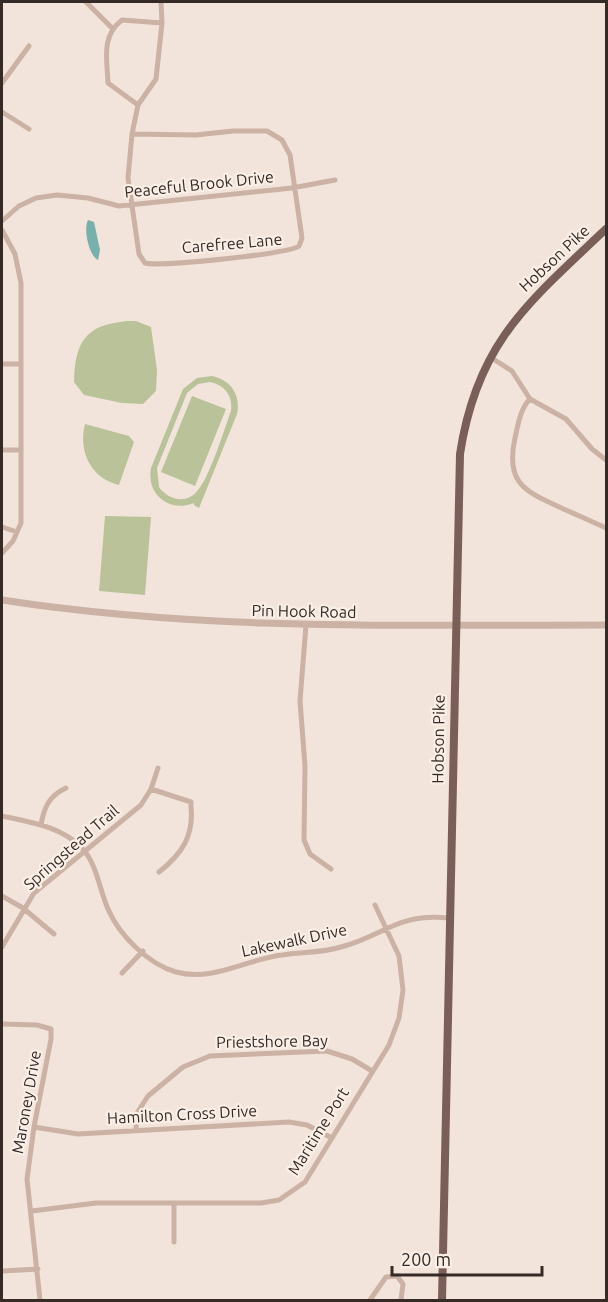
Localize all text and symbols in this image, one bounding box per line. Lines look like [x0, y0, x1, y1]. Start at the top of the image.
street label: Peaceful Brook Drive [123, 167, 275, 201]
street label: Hobson Pike [515, 221, 593, 295]
street label: Carefree Lane [181, 230, 283, 256]
street label: Pin Hook Road [251, 601, 357, 621]
street label: Hobson Pike [428, 694, 448, 784]
street label: Springstead Trail [20, 801, 122, 893]
street label: Lakewalk Drive [240, 920, 348, 960]
street label: Priestshore Bay [216, 1031, 328, 1051]
street label: Maroney Drive [8, 1049, 44, 1155]
street label: Maritime Port [284, 1083, 352, 1178]
street label: Hamilton Cross Drive [106, 1101, 258, 1127]
scale bar [392, 1239, 542, 1277]
text: 200 m [401, 1249, 451, 1269]

